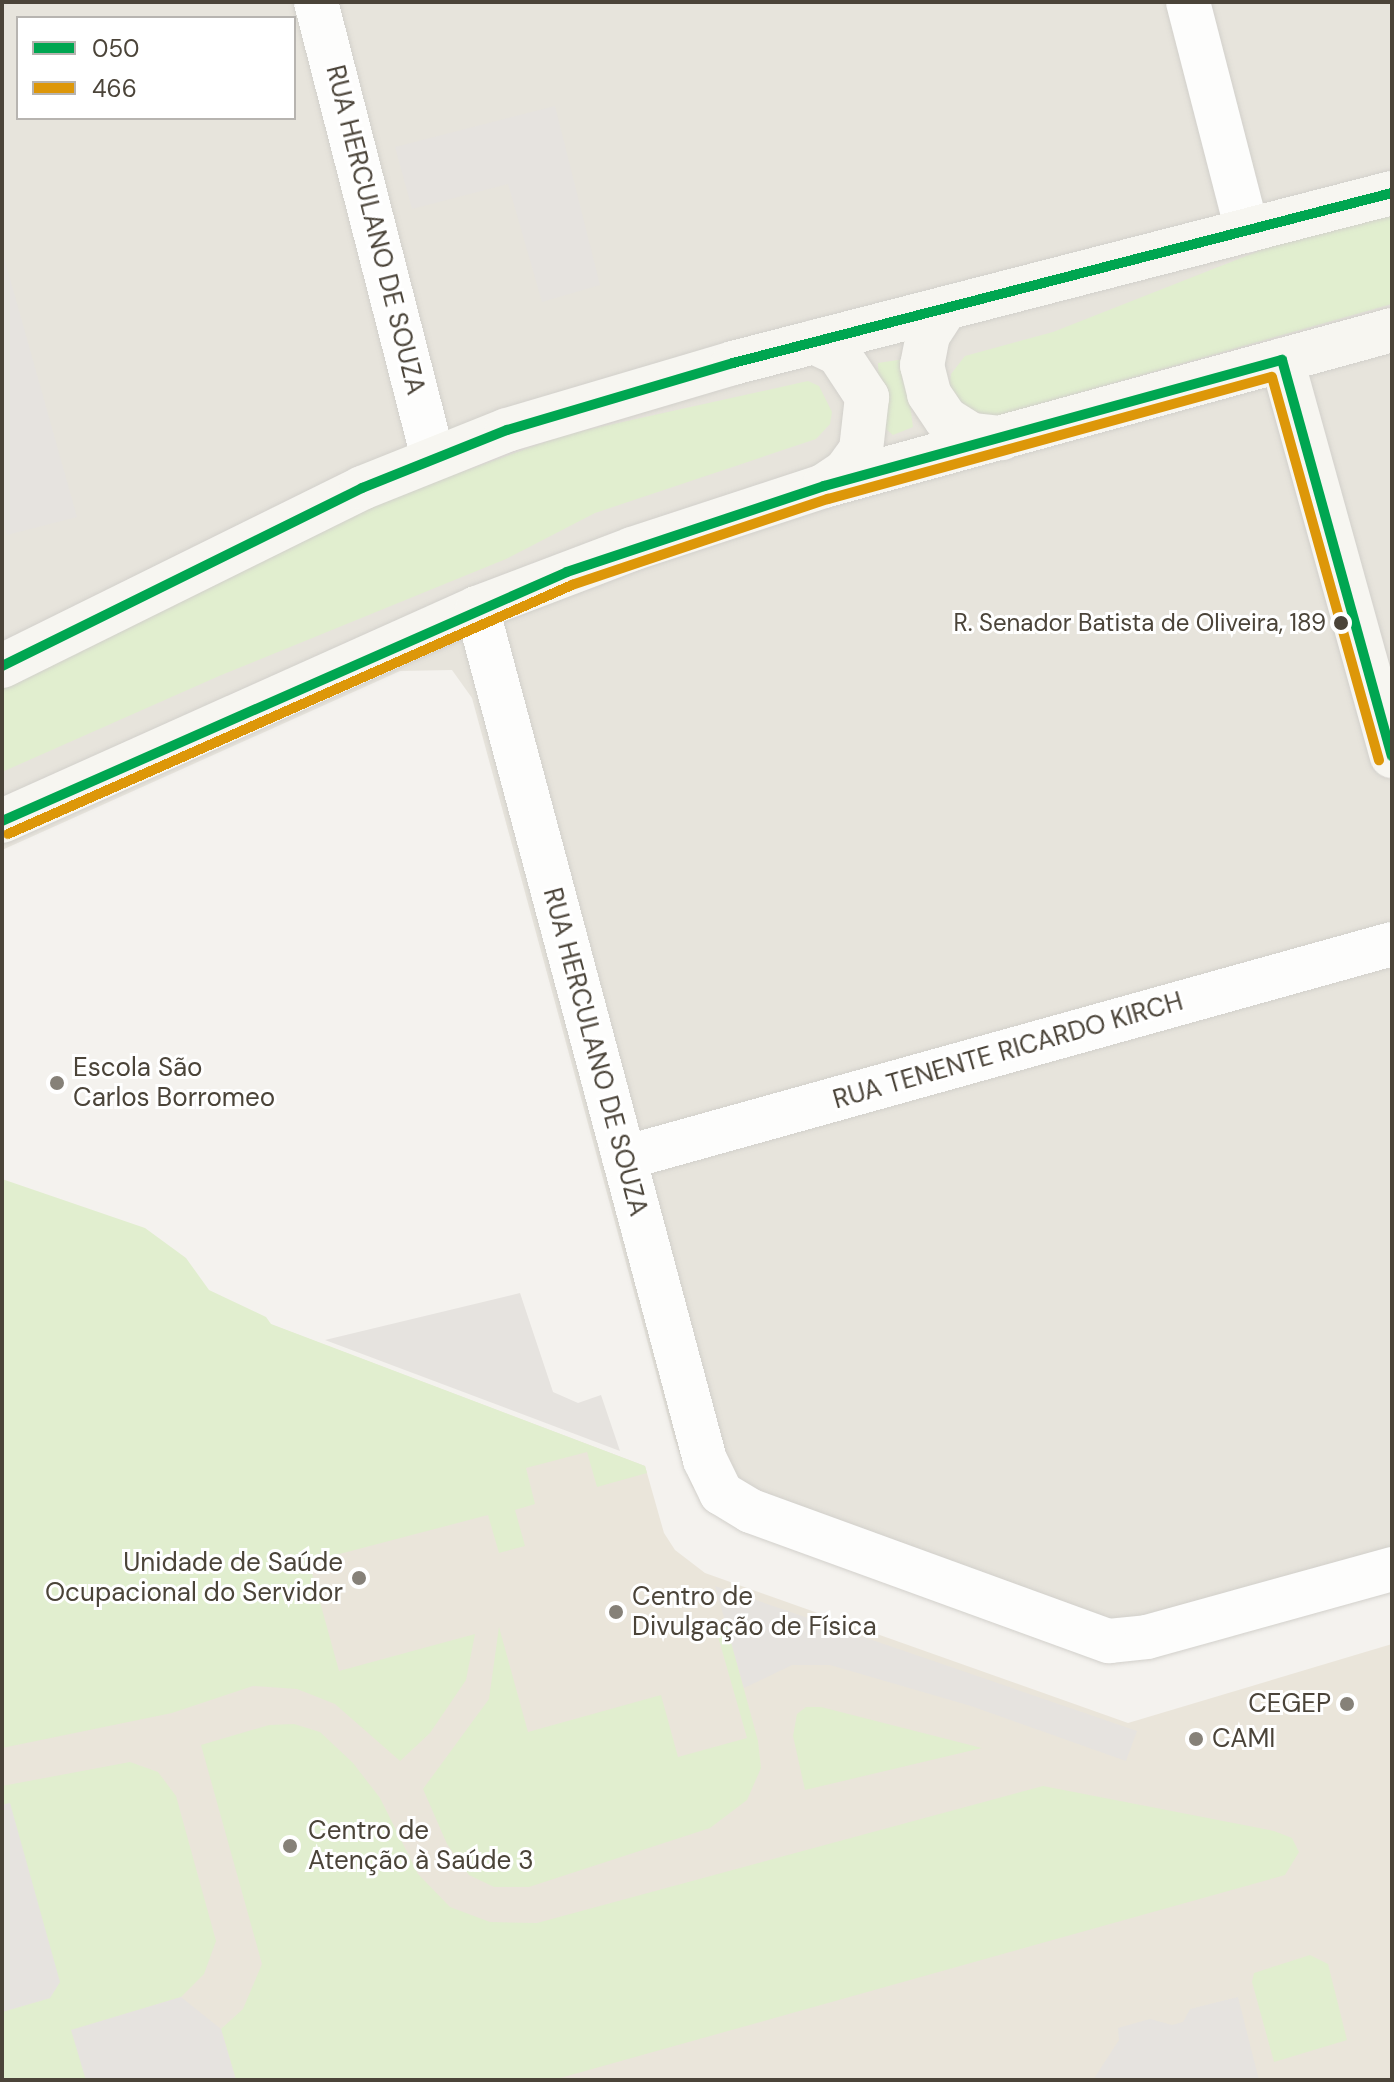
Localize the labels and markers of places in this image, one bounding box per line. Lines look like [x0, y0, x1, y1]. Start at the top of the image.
place label: R. Senador Batista de Oliveira, 189 [954, 609, 1326, 637]
marker: R. Senador Batista de Oliveira, 189 [1333, 615, 1349, 631]
place label: Escola São Carlos Borromeo [73, 1052, 275, 1114]
marker: Escola São Carlos Borromeo [48, 1074, 66, 1092]
place label: Unidade de Saúde Ocupacional do Servidor [45, 1547, 343, 1608]
marker: Unidade de Saúde Ocupacional do Servidor [350, 1569, 368, 1587]
place label: Centro de Divulgação de Física [632, 1581, 877, 1642]
marker: Centro de Divulgação de Física [607, 1603, 625, 1621]
place label: CEGEP [1248, 1688, 1331, 1720]
marker: CEGEP [1338, 1695, 1356, 1713]
place label: CAMI [1212, 1723, 1275, 1755]
marker: CAMI [1187, 1730, 1205, 1748]
place label: Centro de Atenção à Saúde 3 [308, 1815, 534, 1876]
marker: Centro de Atenção à Saúde 3 [279, 1835, 301, 1857]

